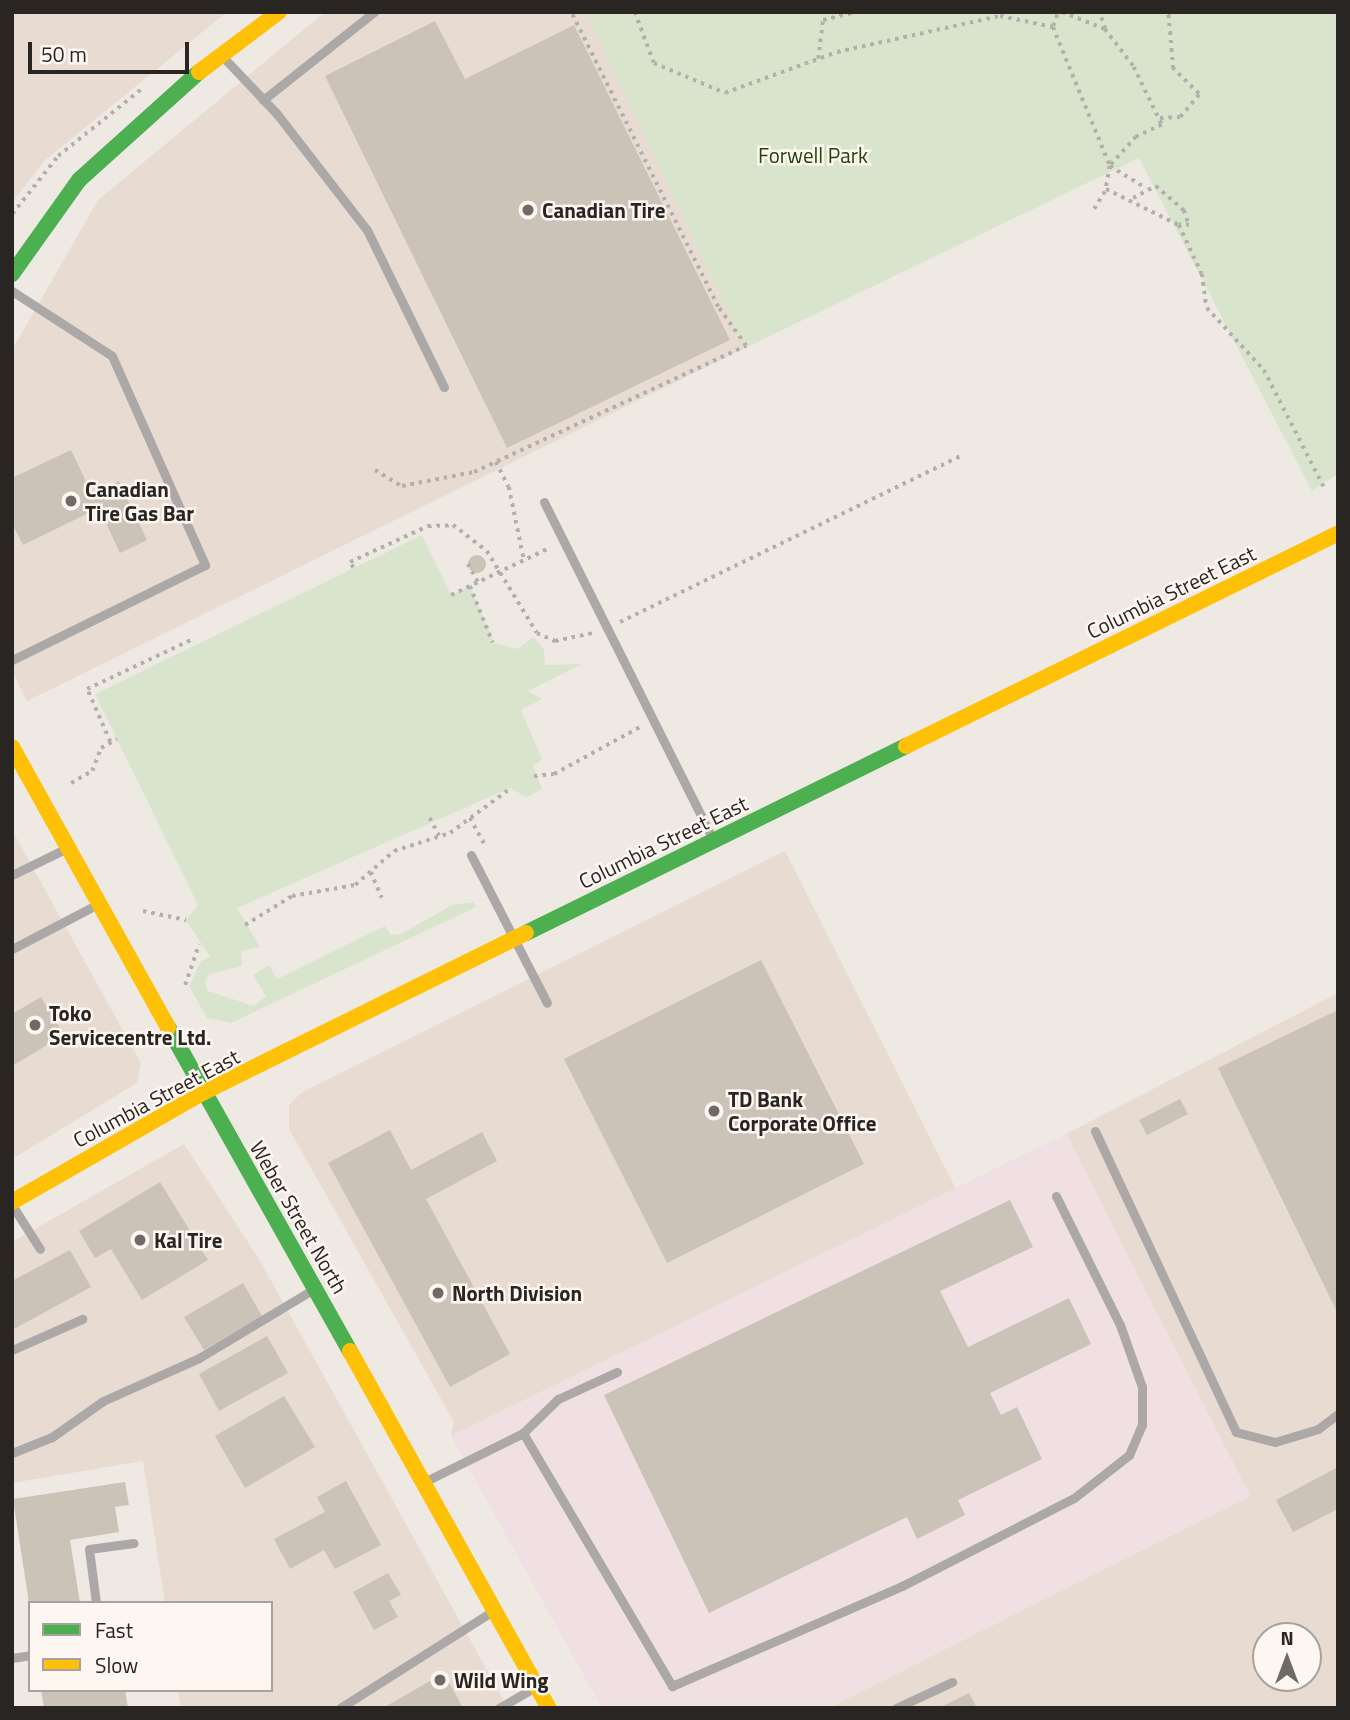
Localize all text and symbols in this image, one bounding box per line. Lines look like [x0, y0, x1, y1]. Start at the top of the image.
scale bar [32, 28, 192, 72]
text: 50 m [41, 38, 87, 70]
park label: Forwell Park [758, 142, 868, 168]
place label: Canadian Tire [542, 197, 665, 223]
marker: Canadian Tire [520, 202, 536, 218]
place label: Canadian Tire Gas Bar [85, 476, 194, 526]
marker: Canadian Tire Gas Bar [63, 493, 79, 509]
street label: Columbia Street East [1082, 540, 1260, 644]
street label: Columbia Street East [574, 790, 752, 894]
place label: Toko Servicecentre Ltd. [49, 1000, 211, 1050]
marker: Toko Servicecentre Ltd. [27, 1017, 43, 1033]
street label: Columbia Street East [69, 1044, 243, 1152]
place label: TD Bank Corporate Office [728, 1086, 876, 1136]
marker: TD Bank Corporate Office [706, 1103, 722, 1119]
street label: Weber Street North [245, 1136, 353, 1298]
place label: Kal Tire [154, 1227, 222, 1253]
marker: Kal Tire [132, 1232, 148, 1248]
place label: North Division [452, 1280, 582, 1306]
marker: North Division [430, 1285, 446, 1301]
legend [28, 1601, 273, 1692]
text: Fast [95, 1614, 133, 1646]
north arrow [1252, 1622, 1322, 1692]
text: N [1280, 1623, 1294, 1652]
text: Slow [95, 1649, 138, 1681]
place label: Wild Wing [454, 1667, 549, 1693]
marker: Wild Wing [432, 1672, 448, 1688]

